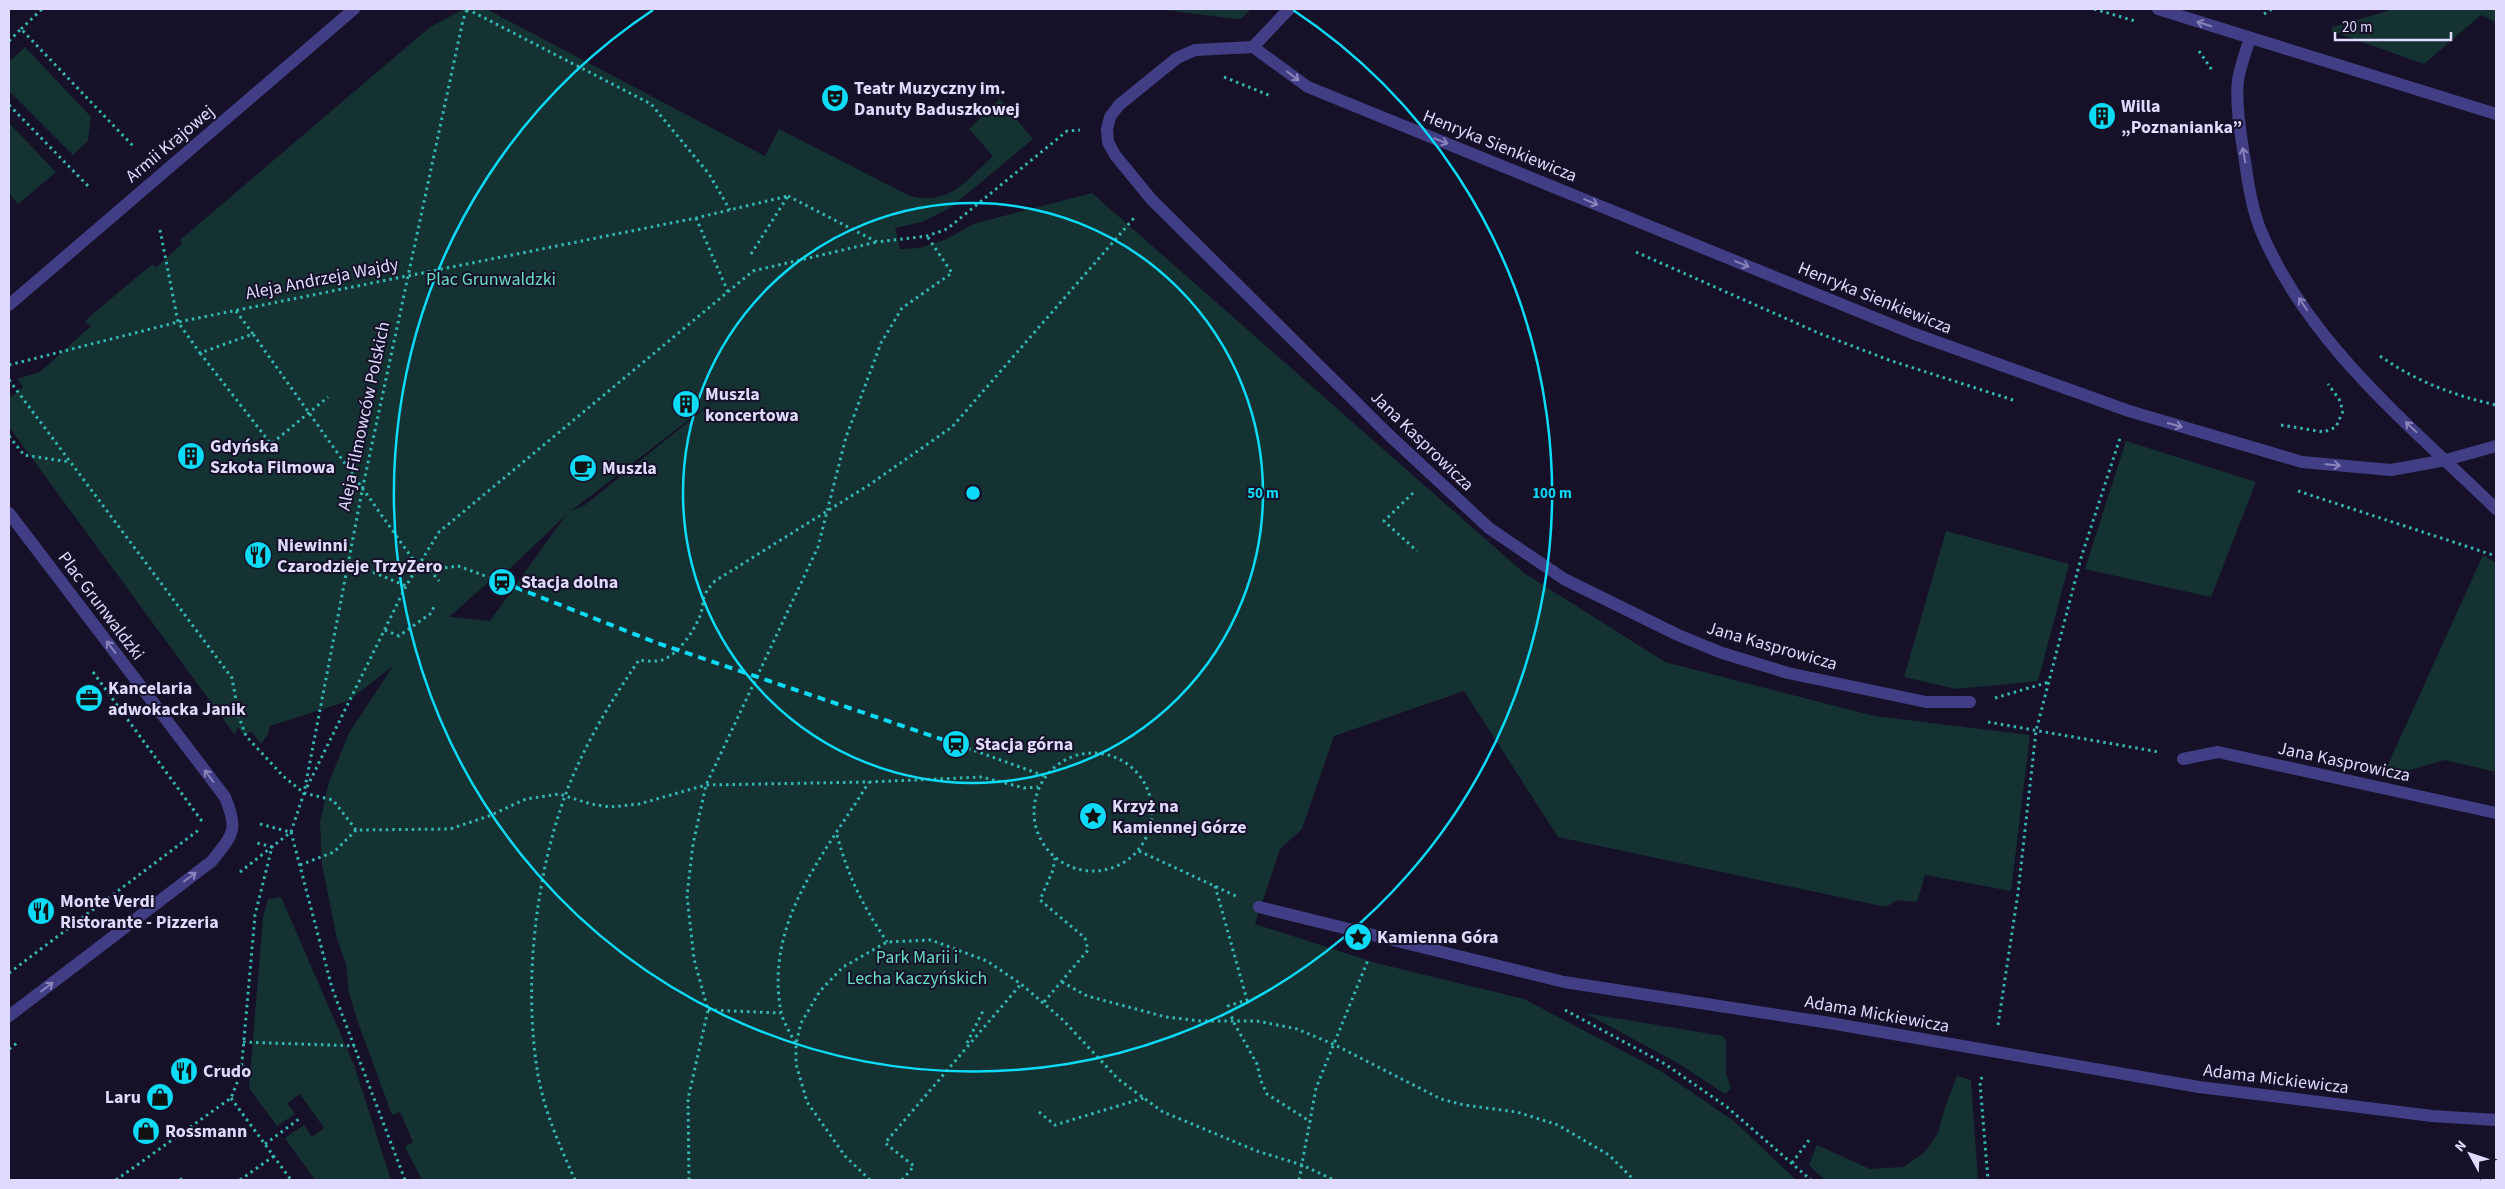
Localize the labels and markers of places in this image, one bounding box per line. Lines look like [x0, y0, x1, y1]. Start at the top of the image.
place label: Teatr Muzyczny im. Danuty Baduszkowej [854, 76, 1020, 122]
theatre icon: Teatr Muzyczny im. Danuty Baduszkowej [820, 83, 850, 113]
place label: Willa „Poznanianka” [2121, 94, 2242, 140]
building icon: Willa „Poznanianka” [2087, 101, 2117, 131]
place label: Muszla koncertowa [705, 382, 799, 428]
building icon: Muszla koncertowa [671, 389, 701, 419]
place label: Gdyńska Szkoła Filmowa [210, 434, 335, 480]
building icon: Gdyńska Szkoła Filmowa [176, 441, 206, 471]
cafe icon: Muszla [568, 453, 598, 483]
place label: Muszla [602, 456, 657, 481]
centre of rings [964, 484, 982, 502]
place label: Niewinni Czarodzieje TrzyZero [277, 533, 442, 579]
restaurant icon: Niewinni Czarodzieje TrzyZero [243, 540, 273, 570]
station icon: Stacja dolna [487, 567, 517, 597]
place label: Stacja dolna [521, 570, 618, 595]
place label: Kancelaria adwokacka Janik [108, 676, 246, 722]
office icon: Kancelaria adwokacka Janik [74, 683, 104, 713]
station icon: Stacja górna [941, 729, 971, 759]
place label: Stacja górna [975, 732, 1073, 757]
place label: Krzyż na Kamiennej Górze [1112, 794, 1247, 840]
place icon: Krzyż na Kamiennej Górze [1078, 801, 1108, 831]
place label: Monte Verdi Ristorante - Pizzeria [60, 889, 219, 935]
restaurant icon: Monte Verdi Ristorante - Pizzeria [26, 896, 56, 926]
place icon: Kamienna Góra [1343, 922, 1373, 952]
place label: Kamienna Góra [1377, 925, 1499, 950]
restaurant icon: Crudo [169, 1056, 199, 1086]
place label: Crudo [203, 1059, 251, 1084]
shop icon: Laru [145, 1082, 175, 1112]
place label: Laru [105, 1085, 141, 1110]
shop icon: Rossmann [131, 1116, 161, 1146]
place label: Rossmann [165, 1119, 247, 1144]

